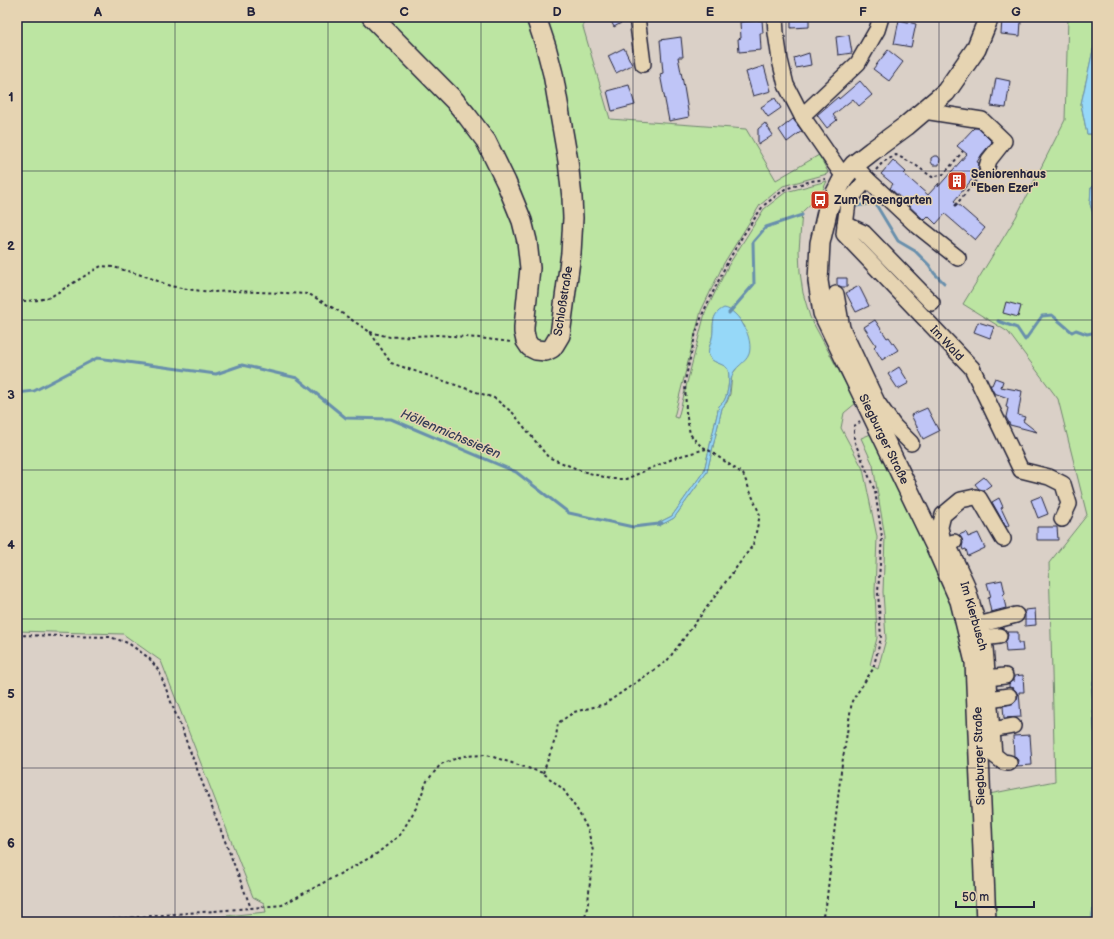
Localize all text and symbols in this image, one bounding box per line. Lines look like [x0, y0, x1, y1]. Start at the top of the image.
text: A [93, 4, 102, 20]
text: B [246, 4, 256, 20]
text: C [399, 4, 409, 20]
text: D [552, 4, 562, 20]
text: E [706, 4, 715, 20]
text: F [859, 4, 867, 20]
text: G [1011, 4, 1021, 20]
text: 1 [8, 89, 14, 105]
place label: Seniorenhaus "Eben Ezer" [971, 167, 1046, 196]
building icon: Seniorenhaus "Eben Ezer" [946, 170, 968, 192]
bus stop icon: Zum Rosengarten [809, 189, 831, 211]
place label: Zum Rosengarten [834, 193, 932, 208]
text: 2 [7, 238, 15, 254]
street label: Schloßstraße [551, 265, 576, 337]
street label: Im Wald [927, 323, 967, 364]
text: 3 [7, 387, 15, 403]
street label: Siegburger Straße [855, 392, 912, 487]
water label: Höllenmichssiefen [398, 406, 503, 462]
text: 4 [7, 537, 15, 553]
street label: Im Kierbusch [957, 580, 991, 653]
text: 5 [7, 686, 15, 702]
street label: Siegburger Straße [970, 706, 989, 805]
text: 6 [7, 835, 15, 851]
scale bar [956, 883, 1034, 909]
text: 50 m [962, 890, 989, 905]

